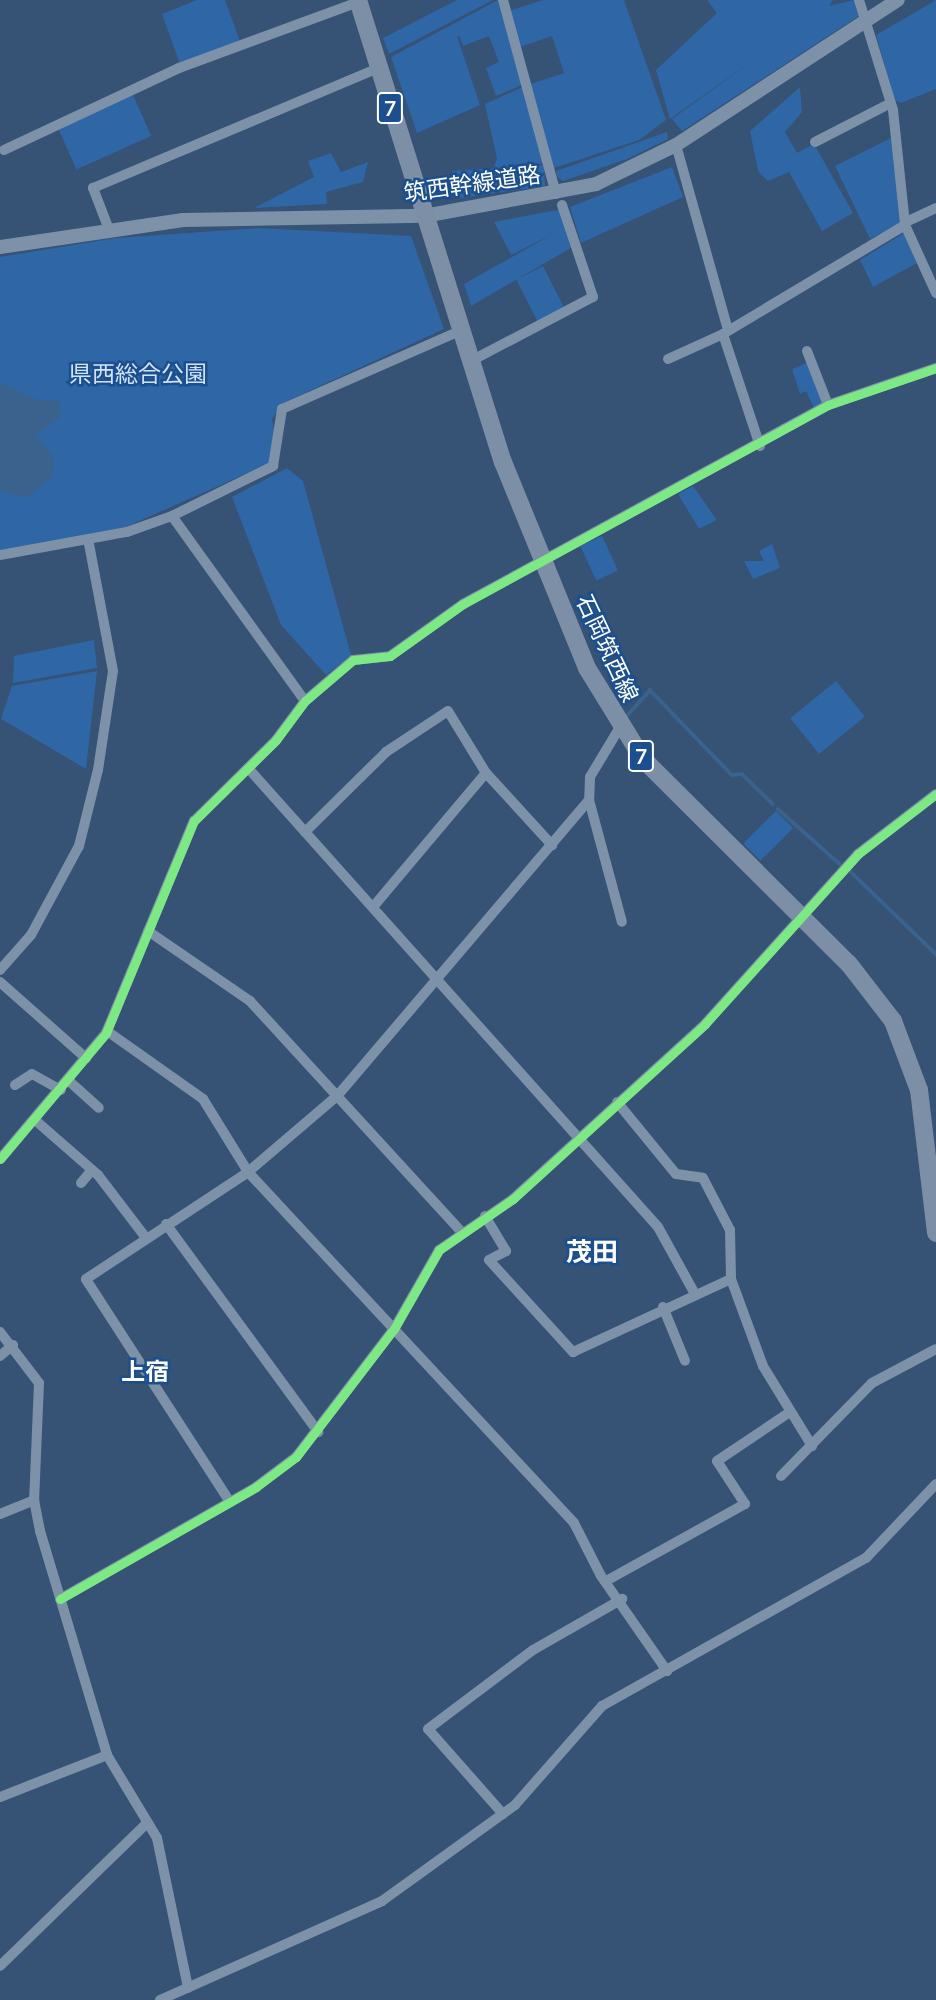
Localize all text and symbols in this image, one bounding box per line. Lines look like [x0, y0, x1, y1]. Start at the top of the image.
road number: 7 [376, 90, 404, 126]
street label: 筑西幹線道路 [402, 160, 542, 206]
park label: 県西総合公園 [69, 359, 207, 387]
street label: 石岡筑西線 [571, 590, 645, 706]
road number: 7 [627, 738, 655, 774]
district label: 茂田 [566, 1236, 618, 1268]
district label: 上宿 [121, 1357, 169, 1385]

